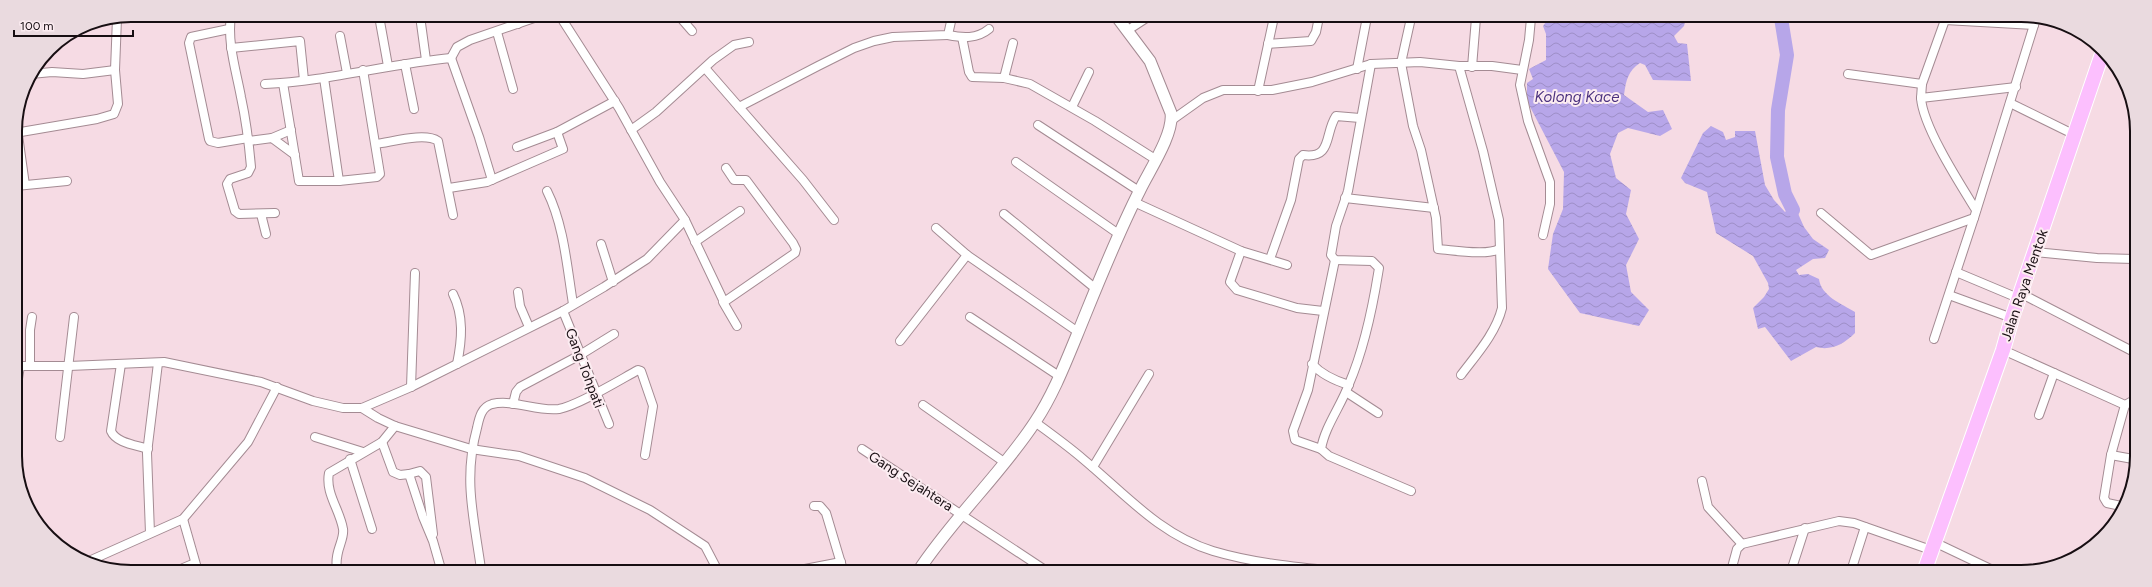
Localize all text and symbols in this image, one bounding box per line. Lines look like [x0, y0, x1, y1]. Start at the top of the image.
scale bar [14, 12, 133, 38]
text: 100 m [20, 19, 54, 33]
water label: Kolong Kace [1535, 88, 1619, 106]
street label: Jalan Raya Mentok [1997, 227, 2052, 343]
street label: Gang Tohpati [562, 326, 608, 410]
street label: Gang Sejahtera [865, 448, 956, 515]

